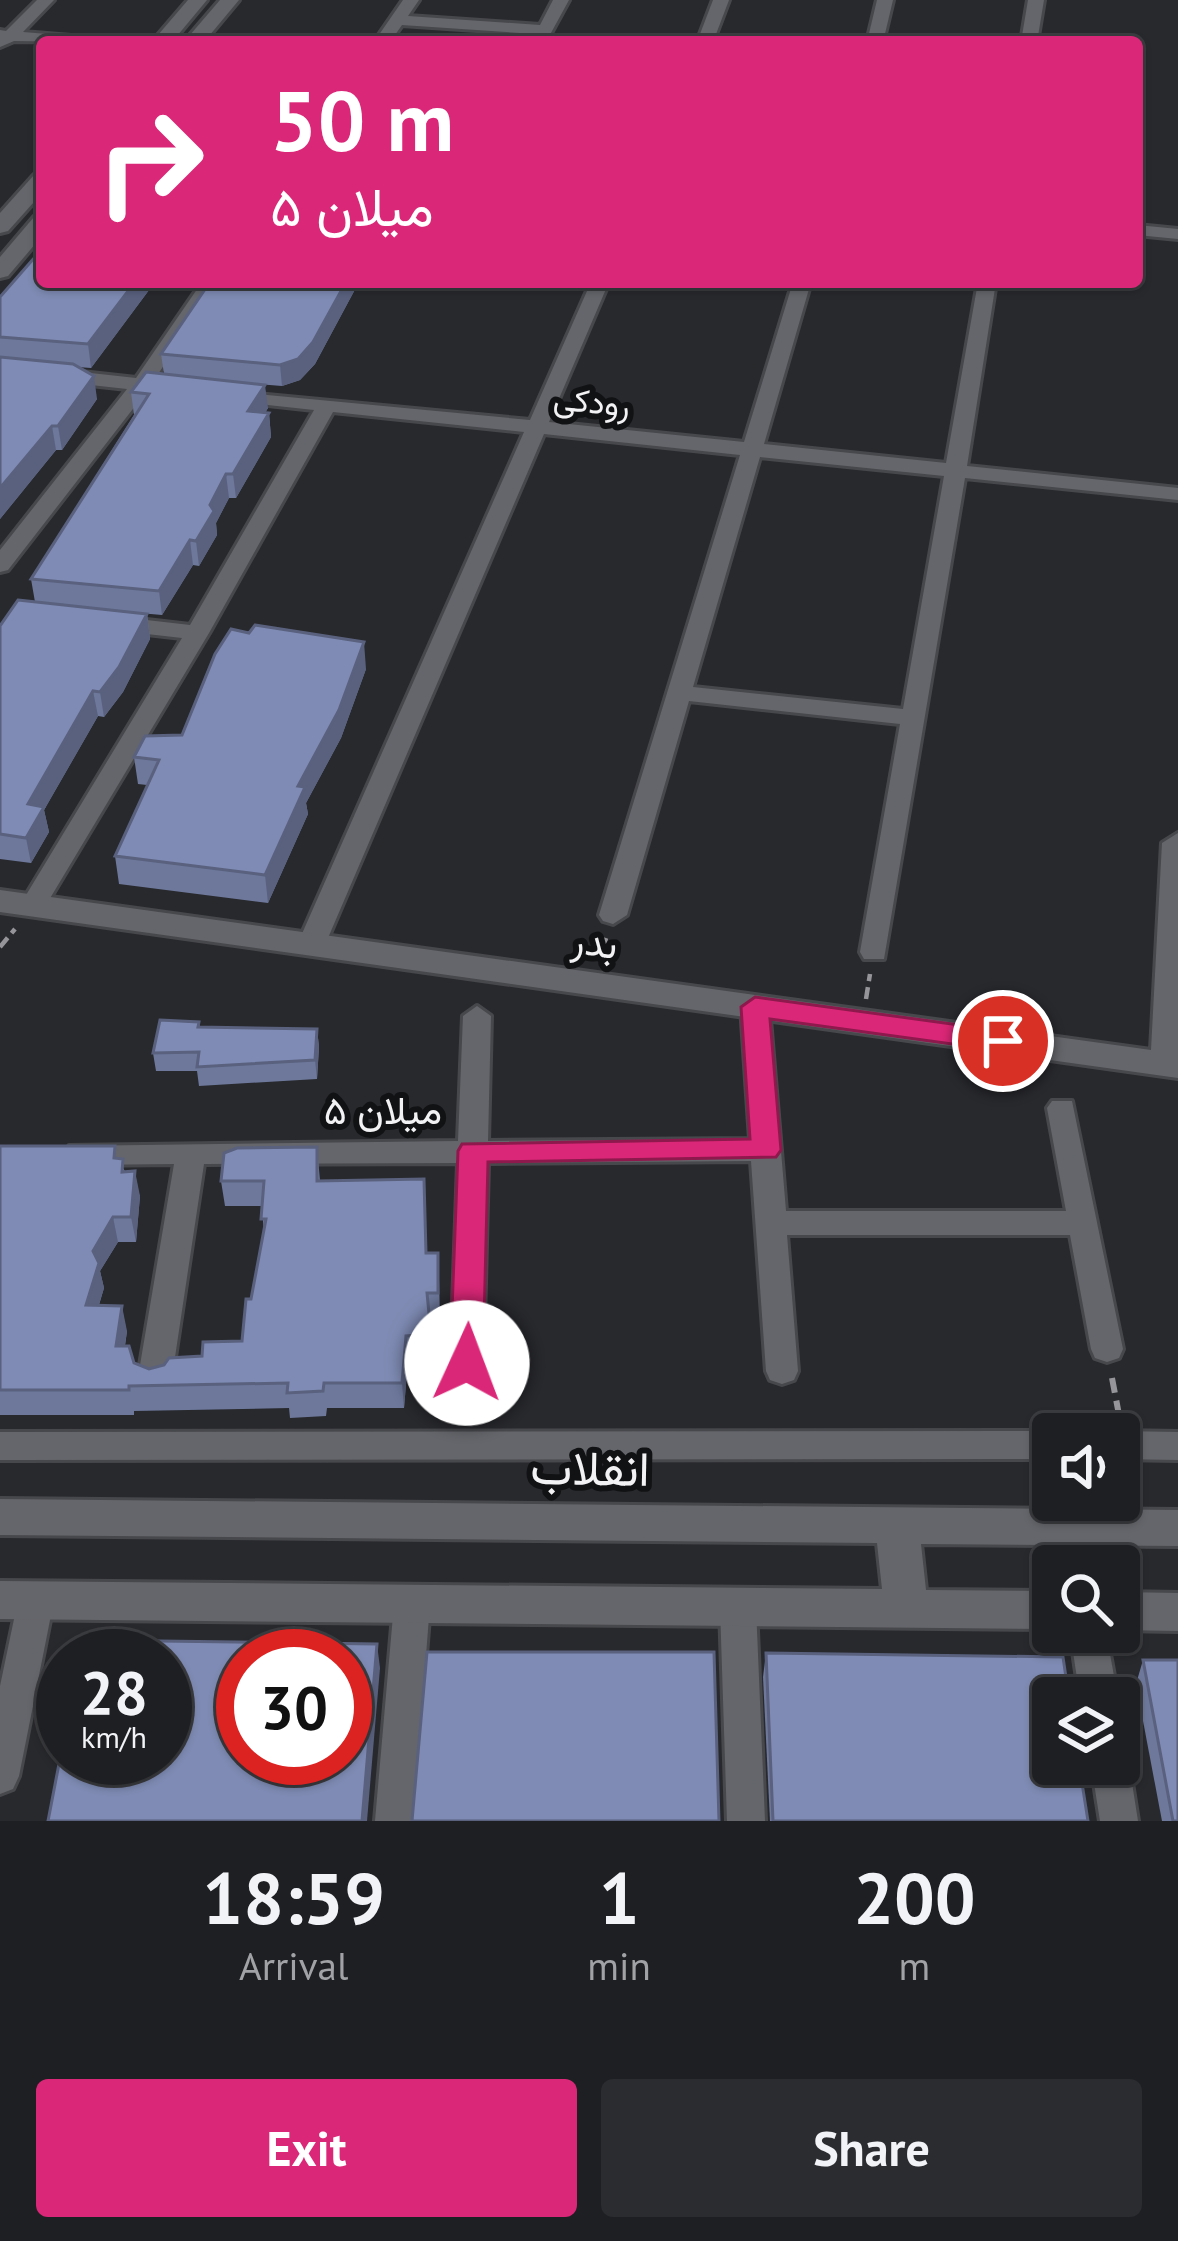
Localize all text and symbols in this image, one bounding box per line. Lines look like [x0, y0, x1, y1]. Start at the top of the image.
text: 50 m [270, 65, 454, 174]
icon: right [72, 84, 228, 240]
text: میلان ۵ [270, 171, 434, 241]
street label: رودکی [552, 375, 633, 426]
street label: بدر [568, 913, 621, 970]
pin [952, 990, 1054, 1092]
icon: arrive [970, 1008, 1036, 1074]
street label: میلان ۵ [324, 1084, 442, 1135]
position arrow [404, 1300, 530, 1426]
map controls [1032, 1413, 1140, 1785]
button: sound [1032, 1413, 1140, 1521]
street label: انقلاب [530, 1435, 650, 1499]
button: search [1032, 1545, 1140, 1653]
speed limit sign: 30 [216, 1629, 372, 1785]
text: 28 [80, 1653, 148, 1731]
button: layers [1032, 1677, 1140, 1785]
text: km/h [81, 1717, 147, 1756]
text: 18:59 [202, 1851, 385, 1944]
text: 1 [599, 1851, 640, 1944]
text: 200 [853, 1851, 976, 1944]
text: Arrival [239, 1940, 348, 1991]
text: min [587, 1940, 651, 1991]
text: m [899, 1940, 930, 1991]
button: Exit [36, 2079, 577, 2217]
button: Share [601, 2079, 1142, 2217]

